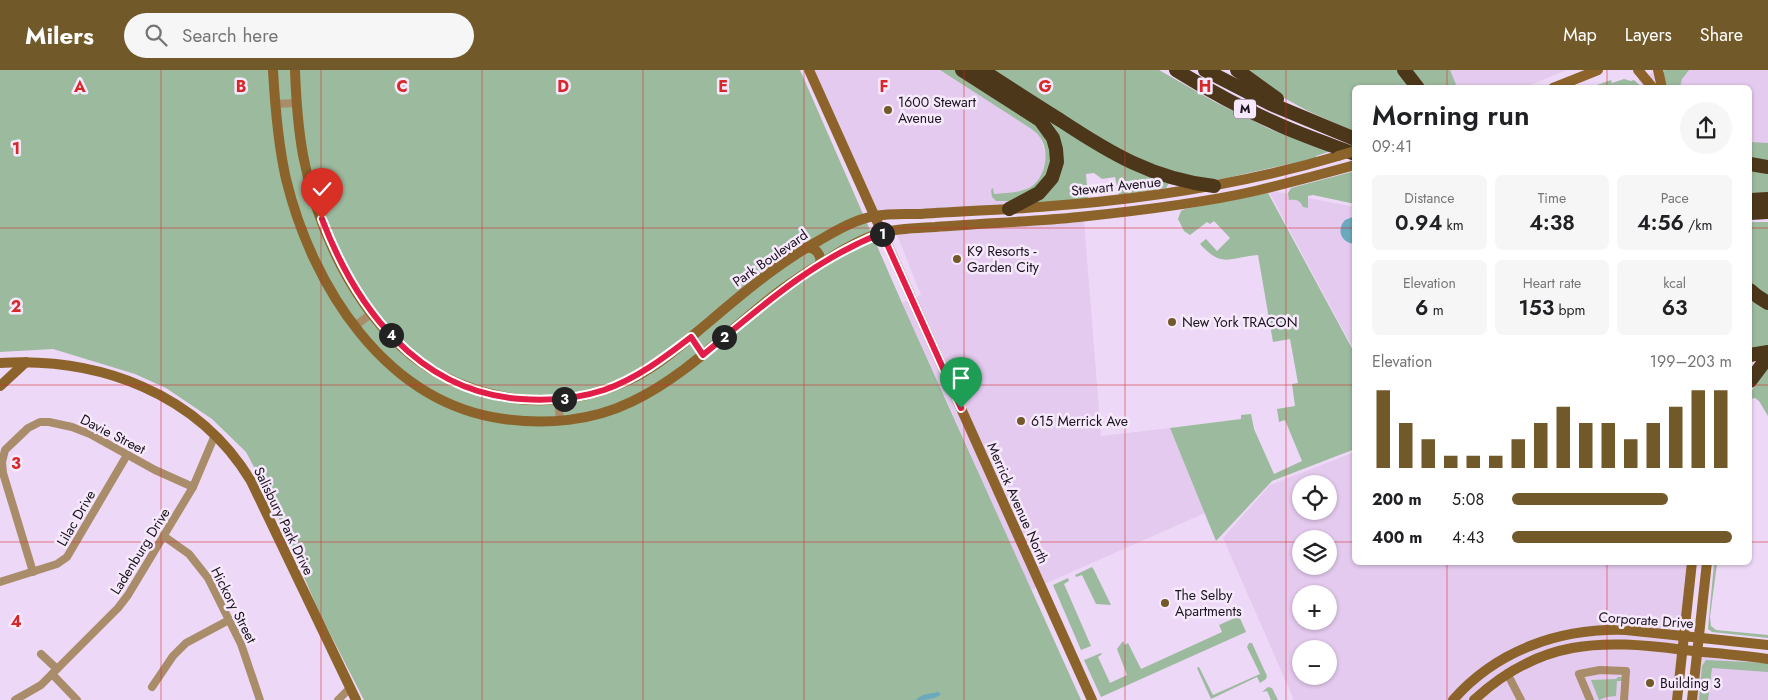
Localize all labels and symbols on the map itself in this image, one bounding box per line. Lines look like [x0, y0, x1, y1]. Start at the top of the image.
text: A [73, 75, 86, 98]
text: B [236, 75, 246, 98]
text: C [396, 75, 408, 98]
text: D [557, 75, 569, 98]
text: E [718, 75, 728, 98]
text: F [880, 75, 888, 98]
text: G [1038, 75, 1052, 98]
text: H [1199, 75, 1211, 98]
place label: 1600 Stewart Avenue [898, 92, 976, 128]
road number: M [1234, 100, 1256, 118]
marker: 1600 Stewart Avenue [882, 104, 894, 116]
text: 1 [12, 137, 20, 160]
pin [301, 168, 343, 219]
street label: Stewart Avenue [1070, 171, 1162, 201]
pin: 1 [870, 222, 894, 246]
street label: Park Boulevard [728, 225, 812, 291]
place label: K9 Resorts - Garden City [967, 241, 1040, 277]
marker: K9 Resorts - Garden City [951, 253, 963, 265]
text: 2 [11, 295, 21, 318]
place label: New York TRACON [1182, 312, 1298, 332]
marker: New York TRACON [1166, 316, 1178, 328]
pin: 4 [378, 322, 404, 348]
pin: 2 [712, 324, 736, 350]
pin [940, 357, 982, 408]
pin: 3 [552, 386, 576, 412]
street label: Davie Street [77, 409, 150, 459]
place label: 615 Merrick Ave [1031, 411, 1128, 431]
marker: 615 Merrick Ave [1015, 415, 1027, 427]
street label: Merrick Avenue North [982, 439, 1054, 567]
text: 3 [11, 452, 21, 475]
street label: Salisbury Park Drive [249, 464, 319, 578]
street label: Lilac Drive [52, 486, 100, 550]
street label: Ladenburg Drive [105, 504, 175, 598]
street label: Hickory Street [206, 564, 262, 647]
place label: The Selby Apartments [1175, 585, 1242, 621]
marker: The Selby Apartments [1159, 597, 1171, 609]
street label: Corporate Drive [1598, 607, 1694, 633]
text: 4 [10, 610, 22, 633]
place label: Building 3 [1660, 673, 1721, 693]
marker: Building 3 [1644, 677, 1656, 689]

